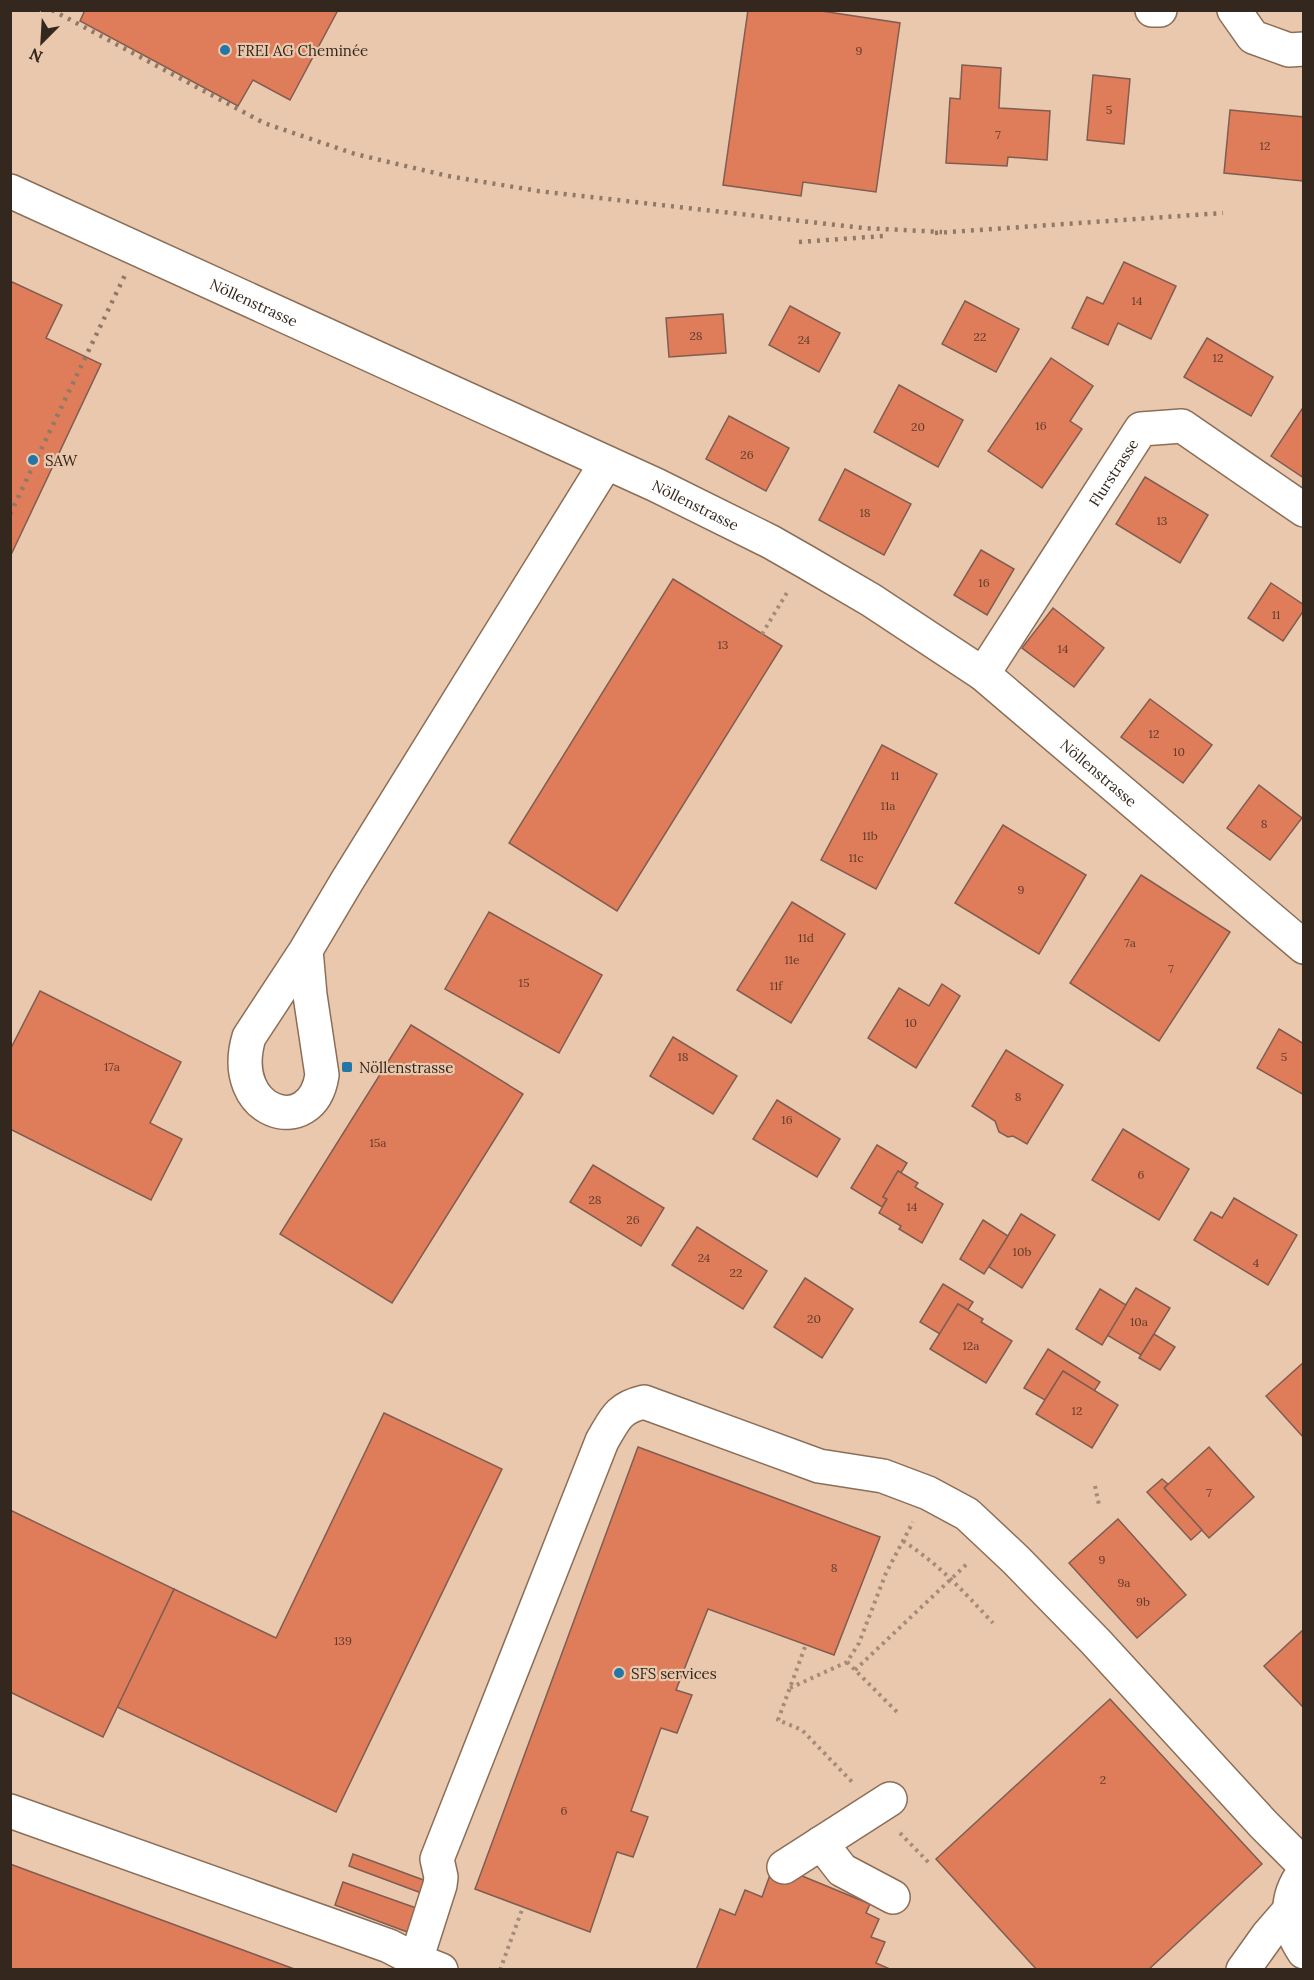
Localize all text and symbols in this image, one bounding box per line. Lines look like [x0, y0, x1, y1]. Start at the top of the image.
north arrow [12, 12, 72, 72]
place label: FREI AG Cheminée [237, 41, 368, 60]
marker: FREI AG Cheminée [218, 43, 232, 57]
house number: 9 [856, 43, 863, 58]
text: N [26, 44, 46, 67]
house number: 5 [1106, 102, 1112, 117]
house number: 7 [995, 127, 1001, 142]
house number: 12 [1260, 138, 1270, 153]
street label: Nöllenstrasse [207, 274, 301, 330]
house number: 14 [1132, 293, 1143, 308]
house number: 28 [689, 328, 703, 343]
house number: 22 [974, 329, 986, 344]
house number: 24 [798, 332, 811, 347]
house number: 12 [1213, 350, 1223, 365]
house number: 16 [1035, 418, 1047, 433]
house number: 20 [911, 419, 925, 434]
street label: Flurstrasse [1084, 435, 1142, 510]
house number: 26 [740, 447, 754, 462]
place label: SAW [45, 451, 78, 470]
marker: SAW [26, 453, 40, 467]
street label: Nöllenstrasse [649, 475, 742, 534]
house number: 18 [859, 505, 871, 520]
house number: 13 [1156, 513, 1168, 528]
house number: 16 [978, 575, 990, 590]
house number: 11 [1272, 607, 1280, 622]
house number: 13 [717, 637, 729, 652]
house number: 14 [1058, 641, 1069, 656]
house number: 12 [1149, 726, 1159, 741]
street label: Nöllenstrasse [1057, 735, 1141, 810]
house number: 10 [1173, 744, 1185, 759]
house number: 11 [891, 768, 899, 783]
house number: 11a [881, 798, 895, 813]
house number: 8 [1261, 816, 1268, 831]
house number: 11b [862, 828, 878, 843]
house number: 11c [848, 850, 864, 865]
house number: 9 [1018, 882, 1025, 897]
house number: 11d [798, 930, 814, 945]
house number: 7a [1124, 935, 1136, 950]
house number: 11e [784, 952, 800, 967]
house number: 7 [1168, 961, 1174, 976]
house number: 15 [519, 975, 529, 990]
house number: 11f [770, 978, 783, 993]
house number: 10 [905, 1015, 917, 1030]
house number: 18 [677, 1049, 689, 1064]
house number: 5 [1281, 1049, 1287, 1064]
place label: Nöllenstrasse [359, 1058, 453, 1077]
house number: 17a [104, 1059, 120, 1074]
marker: Nöllenstrasse [340, 1060, 354, 1074]
house number: 8 [1015, 1089, 1022, 1104]
house number: 16 [781, 1112, 793, 1127]
house number: 15a [369, 1135, 387, 1150]
house number: 6 [1138, 1167, 1145, 1182]
house number: 28 [588, 1192, 602, 1207]
house number: 14 [907, 1199, 918, 1214]
house number: 26 [626, 1212, 640, 1227]
house number: 10b [1013, 1244, 1031, 1259]
house number: 24 [698, 1250, 711, 1265]
house number: 4 [1253, 1255, 1260, 1270]
house number: 22 [730, 1265, 742, 1280]
house number: 20 [807, 1311, 821, 1326]
house number: 10a [1130, 1314, 1148, 1329]
house number: 12a [962, 1338, 980, 1353]
house number: 12 [1072, 1403, 1082, 1418]
house number: 7 [1206, 1485, 1212, 1500]
house number: 9 [1099, 1552, 1106, 1567]
house number: 8 [831, 1560, 838, 1575]
house number: 9a [1117, 1575, 1131, 1590]
house number: 9b [1136, 1594, 1150, 1609]
house number: 139 [334, 1633, 352, 1648]
place label: SFS services [631, 1664, 717, 1683]
marker: SFS services [612, 1666, 626, 1680]
house number: 2 [1100, 1772, 1106, 1787]
house number: 6 [561, 1803, 568, 1818]

